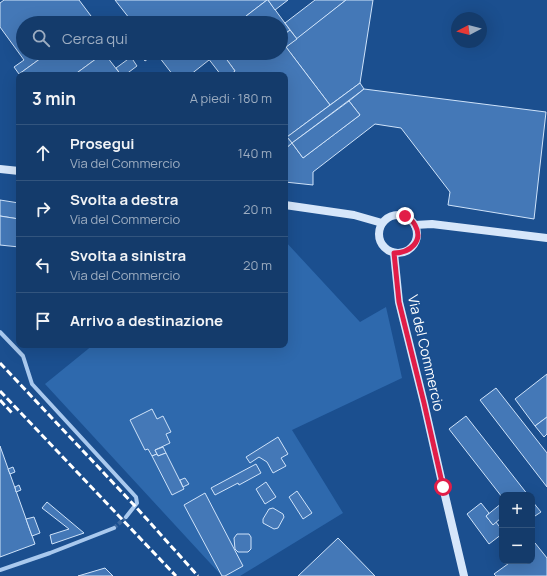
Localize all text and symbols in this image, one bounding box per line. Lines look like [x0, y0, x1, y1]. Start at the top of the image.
north arrow [451, 12, 487, 48]
search box [16, 16, 288, 60]
icon: search [30, 27, 52, 49]
text: Cerca qui [62, 28, 128, 49]
text: 3 min [32, 87, 76, 110]
text: A piedi · 180 m [190, 89, 272, 107]
text: Prosegui [70, 133, 134, 154]
icon: ahead [32, 142, 54, 164]
text: 140 m [238, 144, 272, 162]
text: Via del Commercio [70, 154, 180, 172]
text: Svolta a destra [70, 189, 178, 210]
icon: right [32, 198, 54, 220]
text: 20 m [243, 200, 272, 218]
route end [396, 207, 414, 225]
text: Via del Commercio [70, 210, 180, 228]
text: Svolta a sinistra [70, 245, 186, 266]
icon: left [32, 254, 54, 276]
text: 20 m [243, 256, 272, 274]
text: Via del Commercio [70, 266, 180, 284]
street label: Via del Commercio [404, 293, 449, 413]
icon: arrive [32, 310, 54, 332]
text: Arrivo a destinazione [70, 310, 223, 331]
route start [434, 478, 452, 496]
map controls [499, 492, 535, 564]
button: + [499, 492, 535, 528]
button: − [499, 528, 535, 564]

